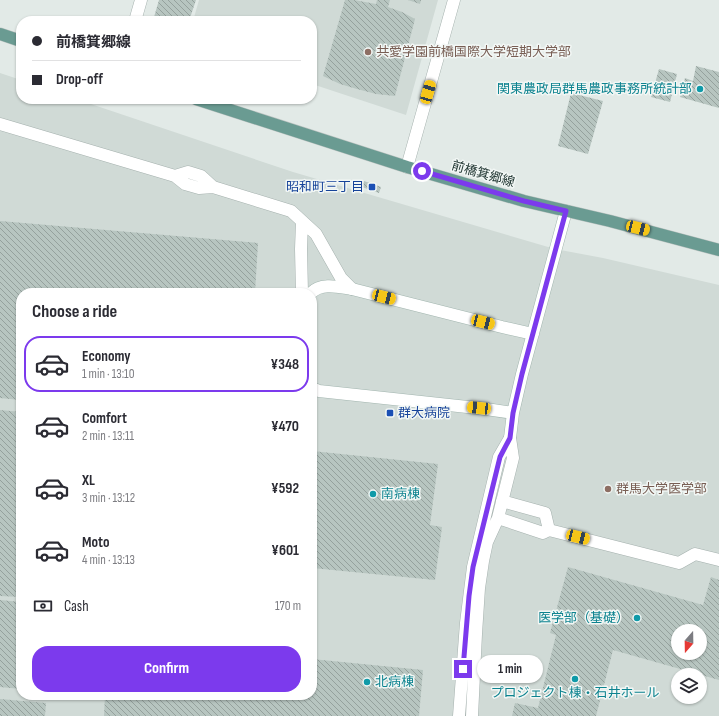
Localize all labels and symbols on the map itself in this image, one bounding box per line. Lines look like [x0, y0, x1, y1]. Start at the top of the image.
place label: 共愛学園前橋国際大学短期大学部 [376, 44, 571, 60]
marker: 共愛学園前橋国際大学短期大学部 [363, 47, 373, 57]
car [419, 79, 437, 105]
place label: 関東農政局群馬農政事務所統計部 [497, 81, 692, 97]
marker: 関東農政局群馬農政事務所統計部 [695, 84, 705, 94]
street label: 前橋箕郷線 [450, 157, 516, 191]
route start [413, 162, 431, 180]
place label: 昭和町三丁目 [286, 179, 364, 195]
marker: 昭和町三丁目 [367, 182, 377, 192]
car [625, 219, 651, 237]
car [371, 288, 397, 306]
car [470, 313, 496, 331]
car [466, 401, 492, 415]
place label: 群大病院 [398, 405, 450, 421]
marker: 群大病院 [385, 408, 395, 418]
place label: 群馬大学医学部 [616, 481, 707, 497]
marker: 群馬大学医学部 [603, 484, 613, 494]
place label: 南病棟 [381, 486, 420, 502]
marker: 南病棟 [368, 489, 378, 499]
car [565, 528, 591, 546]
place label: 医学部（基礎） [538, 610, 629, 626]
marker: 医学部（基礎） [632, 613, 642, 623]
north arrow [671, 624, 707, 660]
callout: 1 min [477, 655, 543, 683]
route end [454, 660, 472, 678]
place label: 北病棟 [375, 674, 414, 690]
marker: プロジェクト棟・石井ホール [570, 674, 580, 684]
marker: 北病棟 [362, 677, 372, 687]
place label: プロジェクト棟・石井ホール [490, 685, 660, 701]

